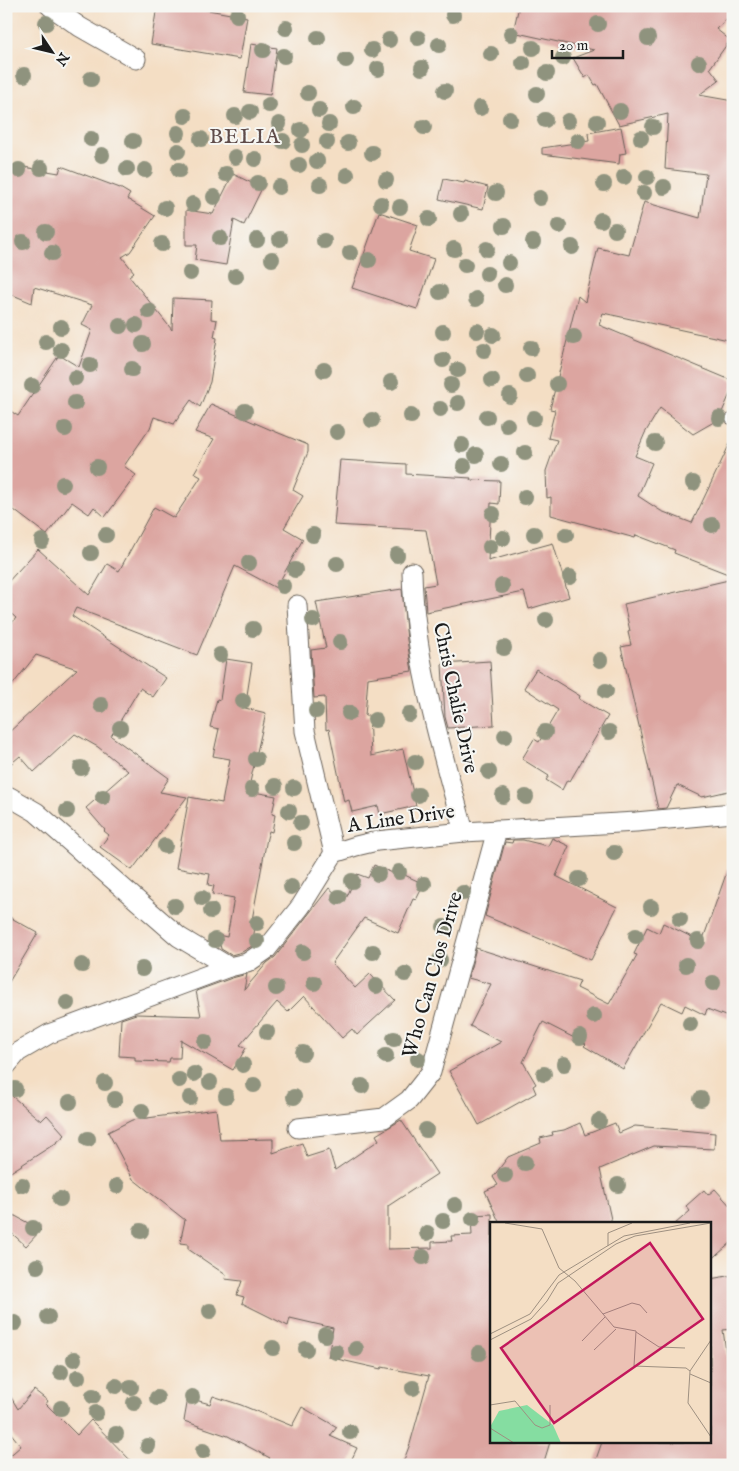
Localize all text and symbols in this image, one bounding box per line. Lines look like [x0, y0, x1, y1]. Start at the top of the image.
north arrow [28, 28, 78, 78]
scale bar [552, 28, 623, 60]
text: 20 m [559, 36, 589, 55]
text: N [51, 48, 73, 69]
district label: BELIA [209, 124, 281, 151]
street label: Chris Chalie Drive [427, 620, 483, 776]
street label: A Line Drive [345, 799, 456, 839]
street label: Who Can Clos Drive [397, 889, 469, 1061]
inset map [490, 1222, 712, 1444]

